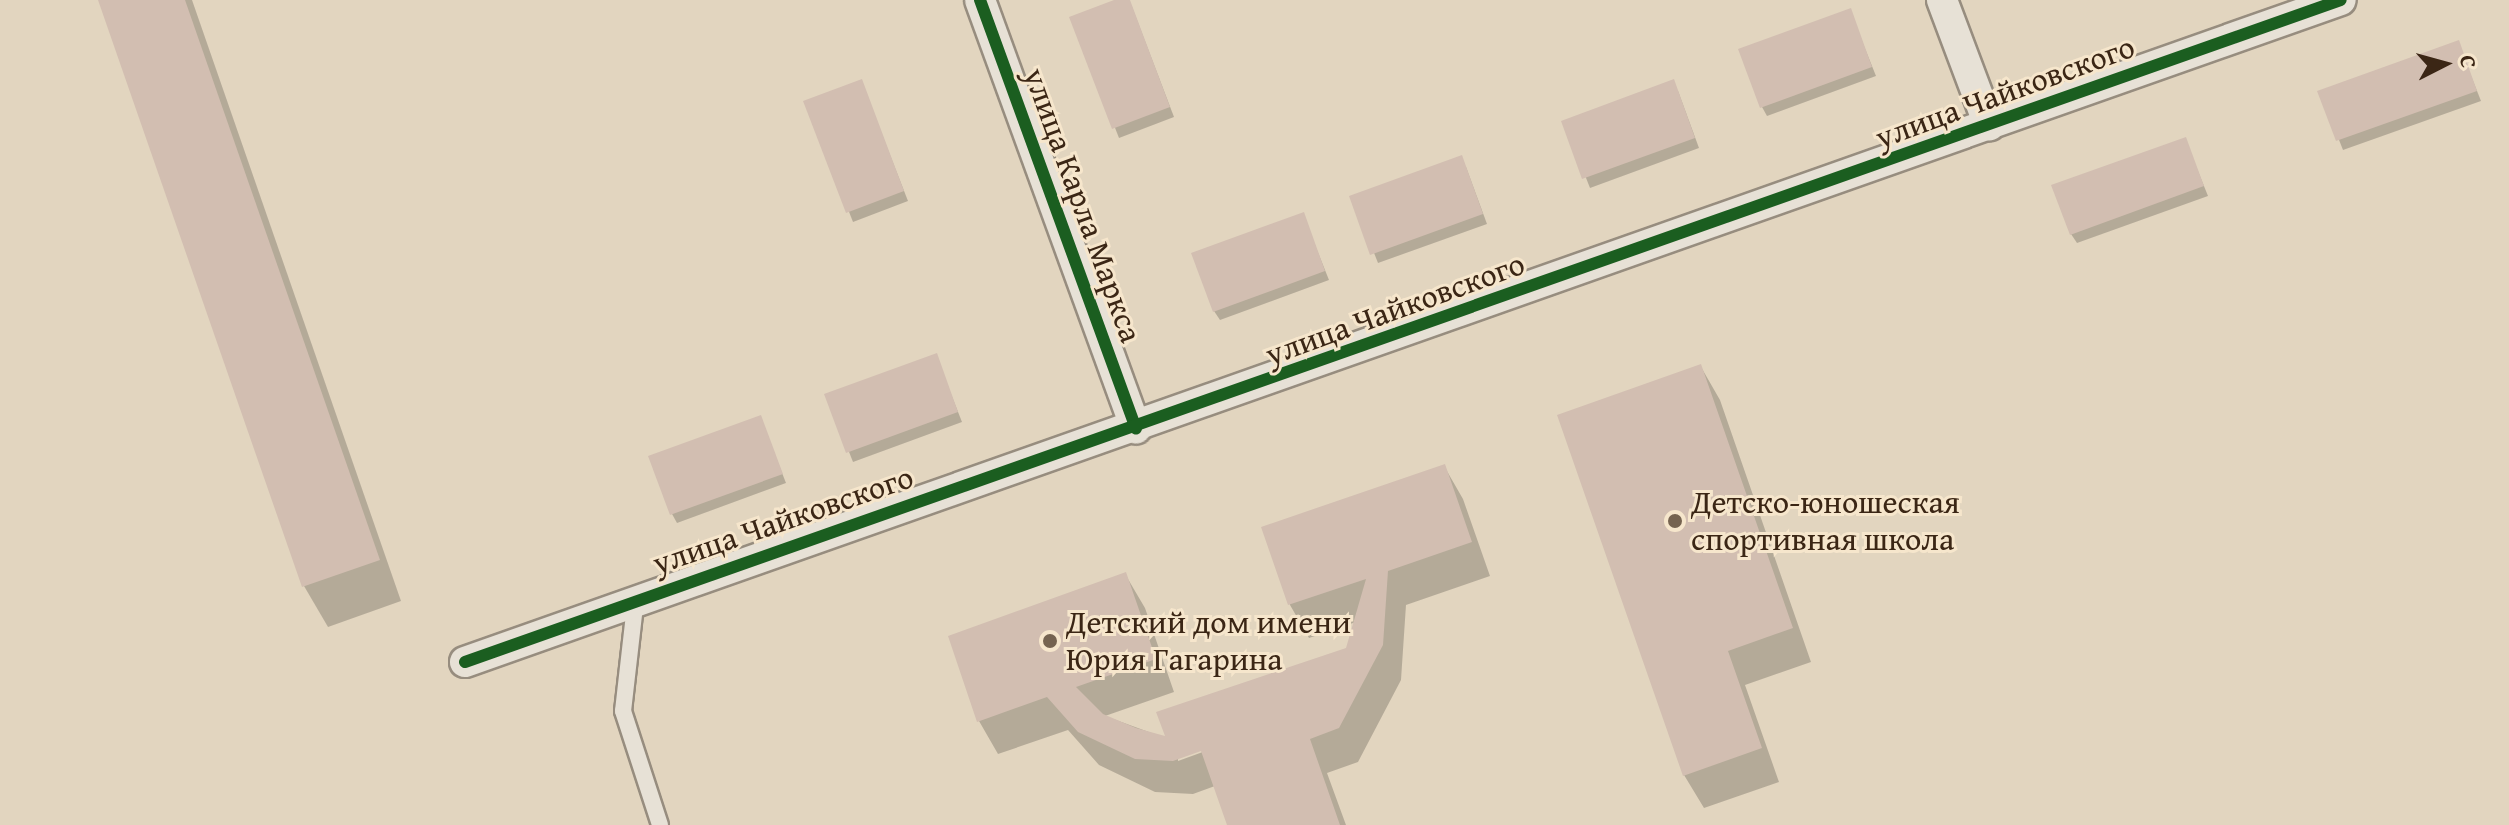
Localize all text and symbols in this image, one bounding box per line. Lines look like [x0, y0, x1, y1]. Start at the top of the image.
north arrow [2405, 24, 2485, 104]
street label: улица Чайковского [1870, 27, 2140, 157]
text: С [2452, 54, 2485, 69]
street label: улица Карла Маркса [1015, 63, 1151, 347]
street label: улица Чайковского [1260, 244, 1530, 374]
street label: улица Чайковского [648, 457, 918, 583]
place label: Детско-юношеская спортивная школа [1691, 484, 1960, 559]
marker: Детско-юношеская спортивная школа [1666, 512, 1684, 530]
place label: Детский дом имени Юрия Гагарина [1066, 604, 1351, 679]
marker: Детский дом имени Юрия Гагарина [1041, 632, 1059, 650]

